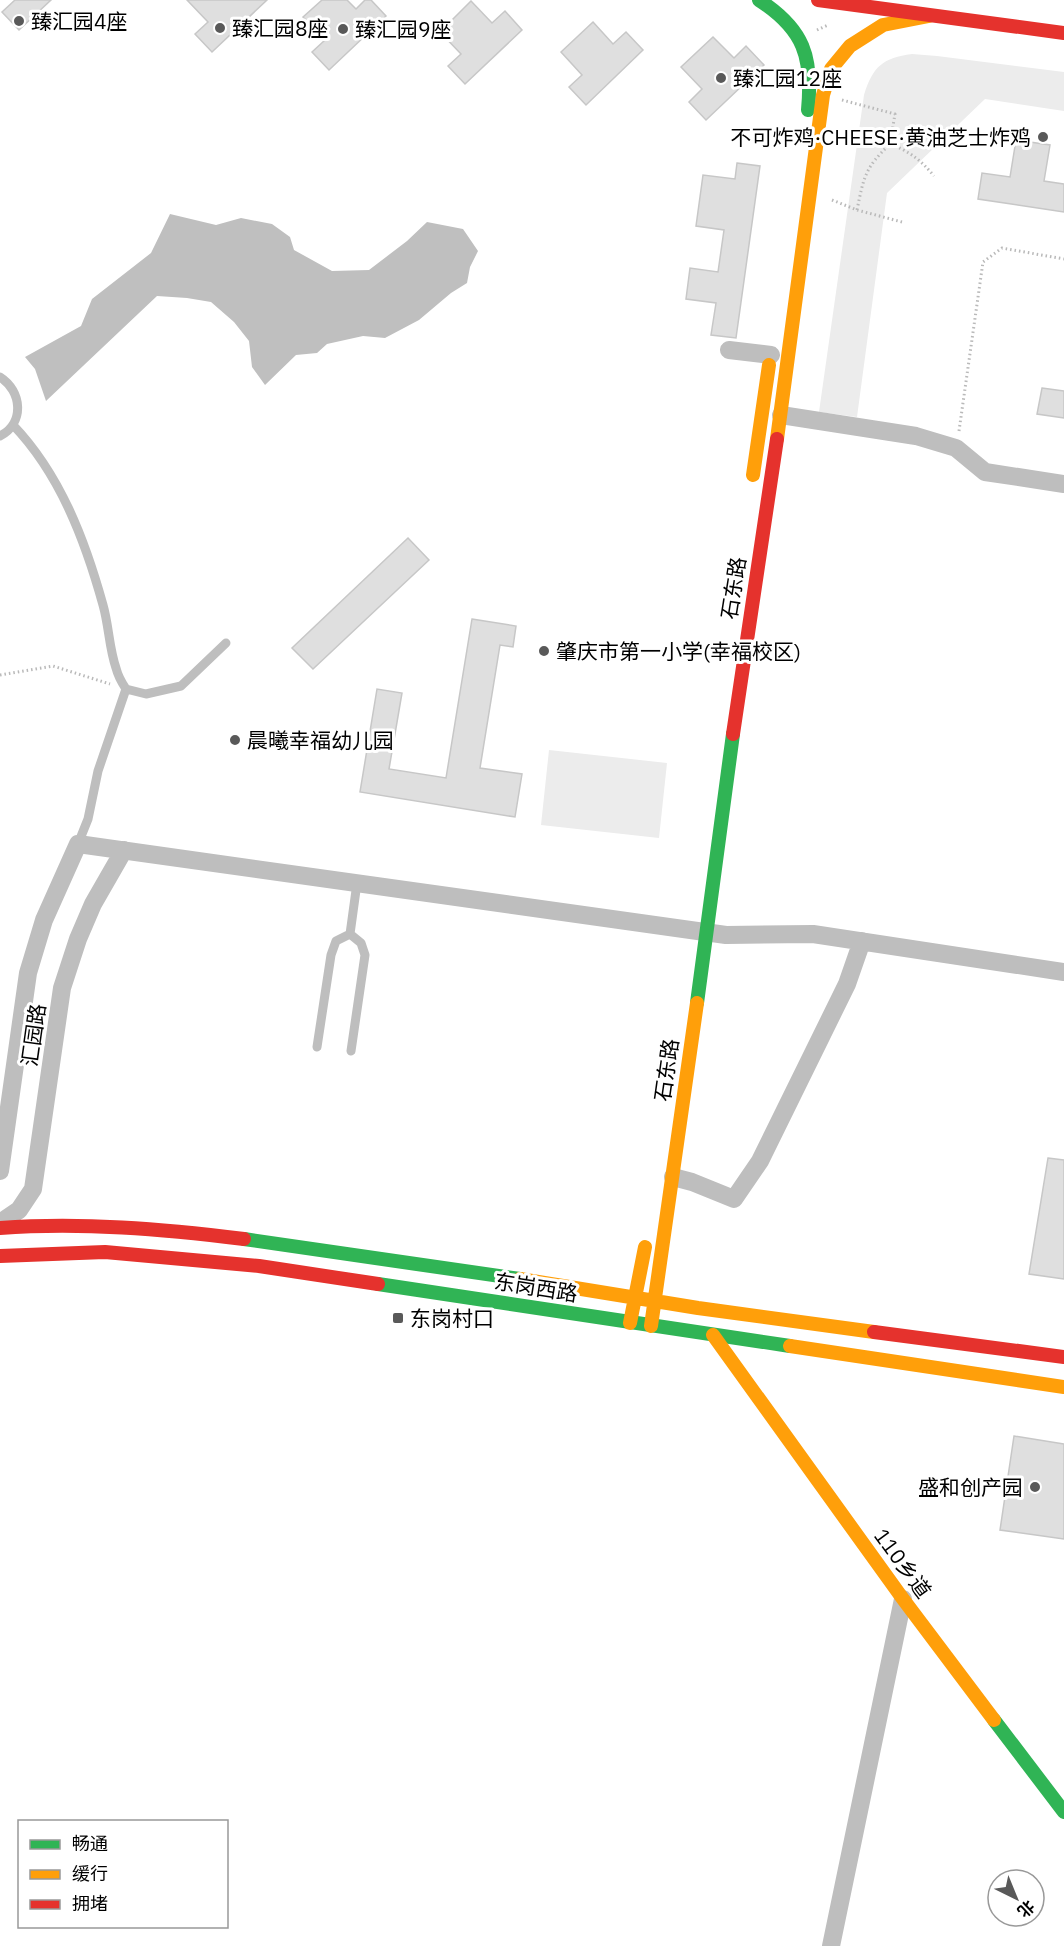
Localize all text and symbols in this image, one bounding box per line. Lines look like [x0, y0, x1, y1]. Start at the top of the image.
place label: 臻汇园4座 [31, 7, 128, 35]
marker: 臻汇园4座 [12, 14, 26, 28]
place label: 臻汇园8座 [232, 14, 329, 42]
place label: 臻汇园9座 [355, 15, 452, 43]
marker: 臻汇园8座 [213, 21, 227, 35]
marker: 臻汇园9座 [336, 22, 350, 36]
place label: 臻汇园12座 [733, 64, 842, 92]
marker: 臻汇园12座 [714, 71, 728, 85]
place label: 不可炸鸡·CHEESE·黄油芝士炸鸡 [730, 123, 1031, 151]
marker: 不可炸鸡·CHEESE·黄油芝士炸鸡 [1036, 130, 1050, 144]
street label: 石东路 [714, 555, 752, 621]
place label: 肇庆市第一小学(幸福校区) [556, 637, 801, 665]
marker: 肇庆市第一小学(幸福校区) [537, 644, 551, 658]
place label: 晨曦幸福幼儿园 [247, 726, 394, 754]
marker: 晨曦幸福幼儿园 [228, 733, 242, 747]
street label: 汇园路 [15, 1002, 51, 1068]
street label: 石东路 [648, 1037, 684, 1103]
street label: 东岗西路 [492, 1267, 580, 1307]
place label: 东岗村口 [410, 1304, 494, 1332]
marker: 东岗村口 [391, 1311, 405, 1325]
place label: 盛和创产园 [918, 1473, 1023, 1501]
marker: 盛和创产园 [1028, 1480, 1042, 1494]
street label: 110乡道 [868, 1522, 938, 1604]
legend [18, 1820, 228, 1928]
text: 畅通 [72, 1832, 108, 1855]
text: 缓行 [72, 1862, 108, 1885]
north arrow [986, 1868, 1046, 1928]
text: 拥堵 [72, 1892, 108, 1915]
text: 北 [1014, 1896, 1039, 1922]

